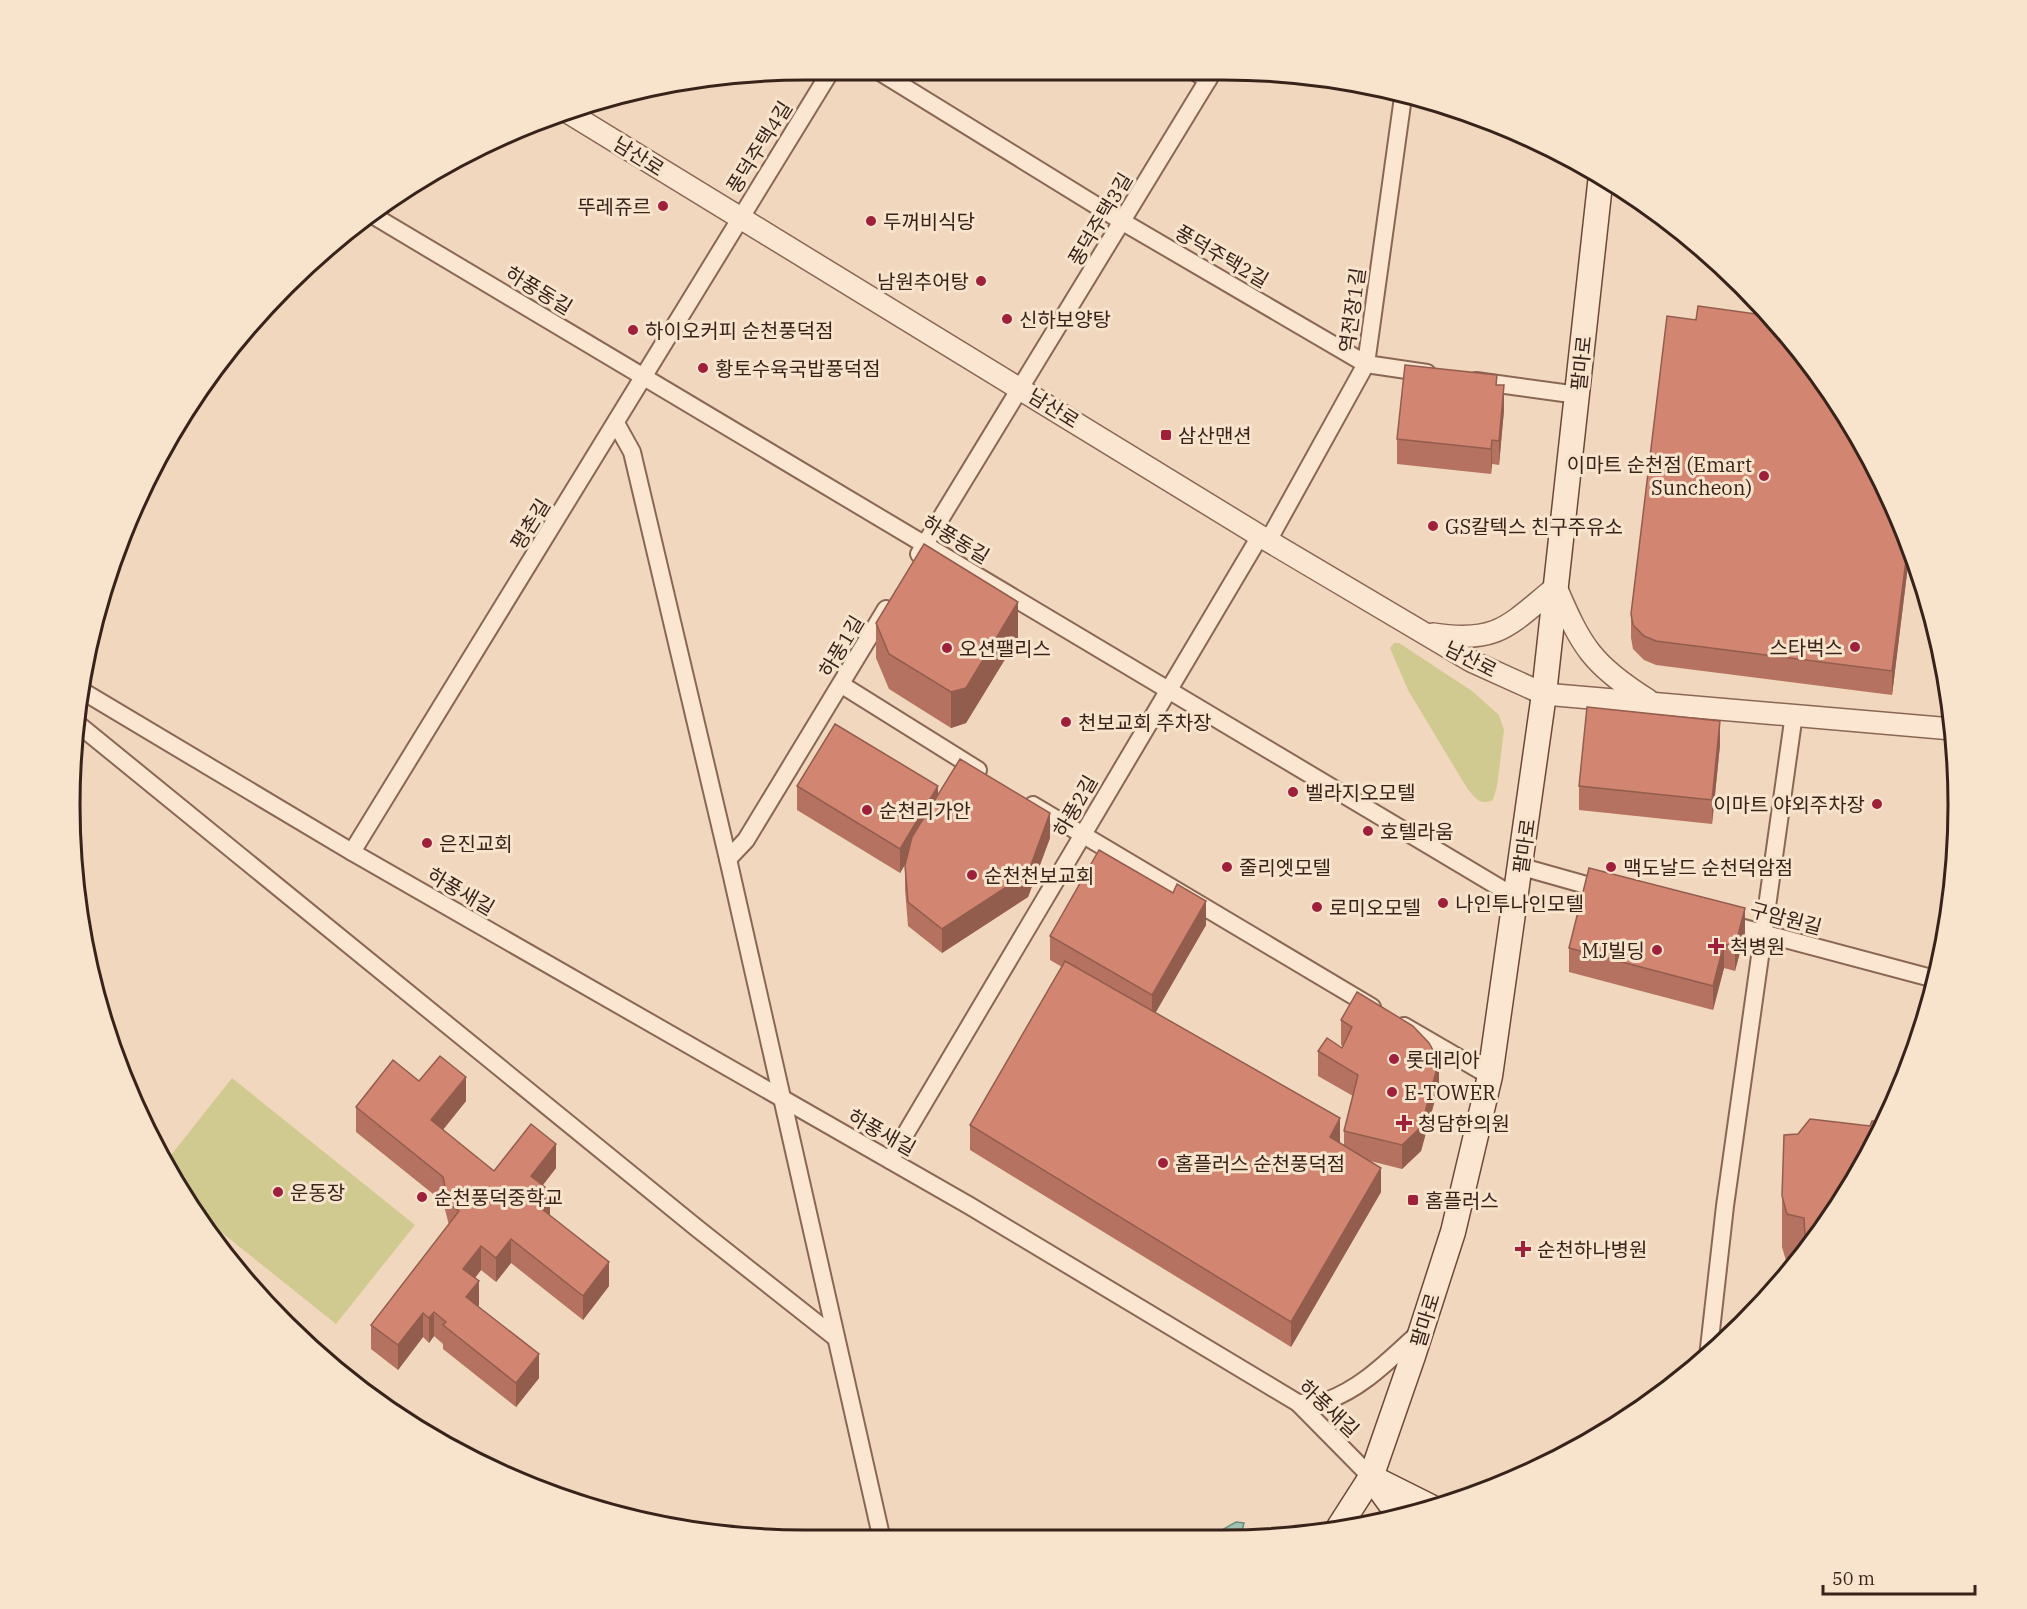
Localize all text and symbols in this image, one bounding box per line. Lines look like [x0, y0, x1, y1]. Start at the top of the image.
street label: 풍덕주택4길 [720, 96, 798, 198]
street label: 남산로 [608, 130, 670, 182]
street label: 풍덕주택3길 [1062, 167, 1138, 271]
place label: 뚜레쥬르 [577, 193, 651, 220]
marker: 뚜레쥬르 [656, 199, 670, 213]
place label: 두꺼비식당 [883, 208, 975, 235]
marker: 두꺼비식당 [864, 214, 878, 228]
street label: 풍덕주택2길 [1170, 218, 1274, 294]
street label: 하풍동길 [500, 259, 578, 321]
street label: 역전장1길 [1333, 266, 1371, 354]
place label: 남원추어탕 [877, 268, 969, 295]
marker: 남원추어탕 [974, 274, 988, 288]
place label: 신하보양탕 [1019, 306, 1111, 333]
marker: 신하보양탕 [1000, 312, 1014, 326]
place label: 하이오커피 순천풍덕점 [645, 317, 834, 344]
marker: 하이오커피 순천풍덕점 [626, 323, 640, 337]
street label: 팔마로 [1565, 334, 1597, 392]
place label: 황토수육국밥풍덕점 [715, 355, 881, 382]
marker: 황토수육국밥풍덕점 [696, 361, 710, 375]
street label: 남산로 [1023, 382, 1085, 434]
place label: 삼산맨션 [1178, 422, 1252, 449]
marker: 삼산맨션 [1159, 428, 1173, 442]
place label: 이마트 순천점 (Emart Suncheon) [1567, 451, 1752, 501]
marker: 이마트 순천점 (Emart Suncheon) [1757, 469, 1771, 483]
street label: 평촌길 [504, 493, 556, 555]
street label: 하풍동길 [917, 508, 995, 570]
place label: GS칼텍스 친구주유소 [1445, 513, 1623, 540]
marker: GS칼텍스 친구주유소 [1426, 519, 1440, 533]
street label: 하풍1길 [812, 610, 870, 682]
street label: 남산로 [1440, 634, 1502, 684]
place label: 스타벅스 [1769, 634, 1843, 661]
place label: 오션팰리스 [959, 635, 1051, 662]
marker: 스타벅스 [1848, 640, 1862, 654]
marker: 오션팰리스 [940, 641, 954, 655]
place label: 천보교회 주차장 [1078, 709, 1211, 736]
marker: 천보교회 주차장 [1059, 715, 1073, 729]
street label: 하풍2길 [1047, 770, 1103, 842]
place label: 벨라지오모텔 [1305, 779, 1415, 806]
marker: 벨라지오모텔 [1286, 785, 1300, 799]
place label: 이마트 야외주차장 [1713, 791, 1865, 818]
place label: 순천리가안 [879, 797, 971, 824]
marker: 이마트 야외주차장 [1870, 797, 1884, 811]
marker: 순천리가안 [860, 803, 874, 817]
street label: 팔마로 [1507, 817, 1541, 875]
place label: 호텔라움 [1380, 818, 1454, 845]
marker: 호텔라움 [1361, 824, 1375, 838]
place label: 은진교회 [439, 830, 513, 857]
marker: 은진교회 [420, 836, 434, 850]
place label: 줄리엣모텔 [1239, 854, 1331, 881]
place label: 맥도날드 순천덕암점 [1623, 854, 1793, 881]
marker: 줄리엣모텔 [1220, 860, 1234, 874]
marker: 맥도날드 순천덕암점 [1604, 860, 1618, 874]
street label: 하풍새길 [422, 861, 500, 921]
place label: 순천천보교회 [984, 862, 1094, 889]
marker: 순천천보교회 [965, 868, 979, 882]
place label: 나인투나인모텔 [1455, 890, 1584, 917]
place label: 로미오모텔 [1329, 894, 1421, 921]
street label: 구암원길 [1747, 895, 1825, 941]
marker: 나인투나인모텔 [1436, 896, 1450, 910]
marker: 로미오모텔 [1310, 900, 1324, 914]
place label: 척병원 [1730, 933, 1785, 960]
place label: MJ빌딩 [1582, 937, 1645, 964]
marker: 척병원 [1707, 937, 1725, 955]
marker: MJ빌딩 [1650, 943, 1664, 957]
place label: 롯데리아 [1406, 1046, 1480, 1073]
marker: 롯데리아 [1387, 1052, 1401, 1066]
place label: E-TOWER [1404, 1079, 1496, 1106]
marker: E-TOWER [1385, 1085, 1399, 1099]
street label: 하풍새길 [843, 1102, 921, 1162]
place label: 청담한의원 [1418, 1110, 1510, 1137]
marker: 청담한의원 [1395, 1114, 1413, 1132]
place label: 홈플러스 순천풍덕점 [1175, 1150, 1345, 1177]
marker: 홈플러스 순천풍덕점 [1156, 1156, 1170, 1170]
place label: 운동장 [290, 1179, 345, 1206]
place label: 순천풍덕중학교 [434, 1184, 563, 1211]
marker: 운동장 [271, 1185, 285, 1199]
place label: 홈플러스 [1425, 1187, 1499, 1214]
marker: 순천풍덕중학교 [415, 1190, 429, 1204]
marker: 홈플러스 [1406, 1193, 1420, 1207]
place label: 순천하나병원 [1537, 1236, 1647, 1263]
marker: 순천하나병원 [1514, 1240, 1532, 1258]
street label: 팔마로 [1404, 1290, 1446, 1350]
street label: 하풍새길 [1293, 1373, 1365, 1443]
scale bar [1823, 1558, 1974, 1596]
text: 50 m [1832, 1567, 1875, 1590]

